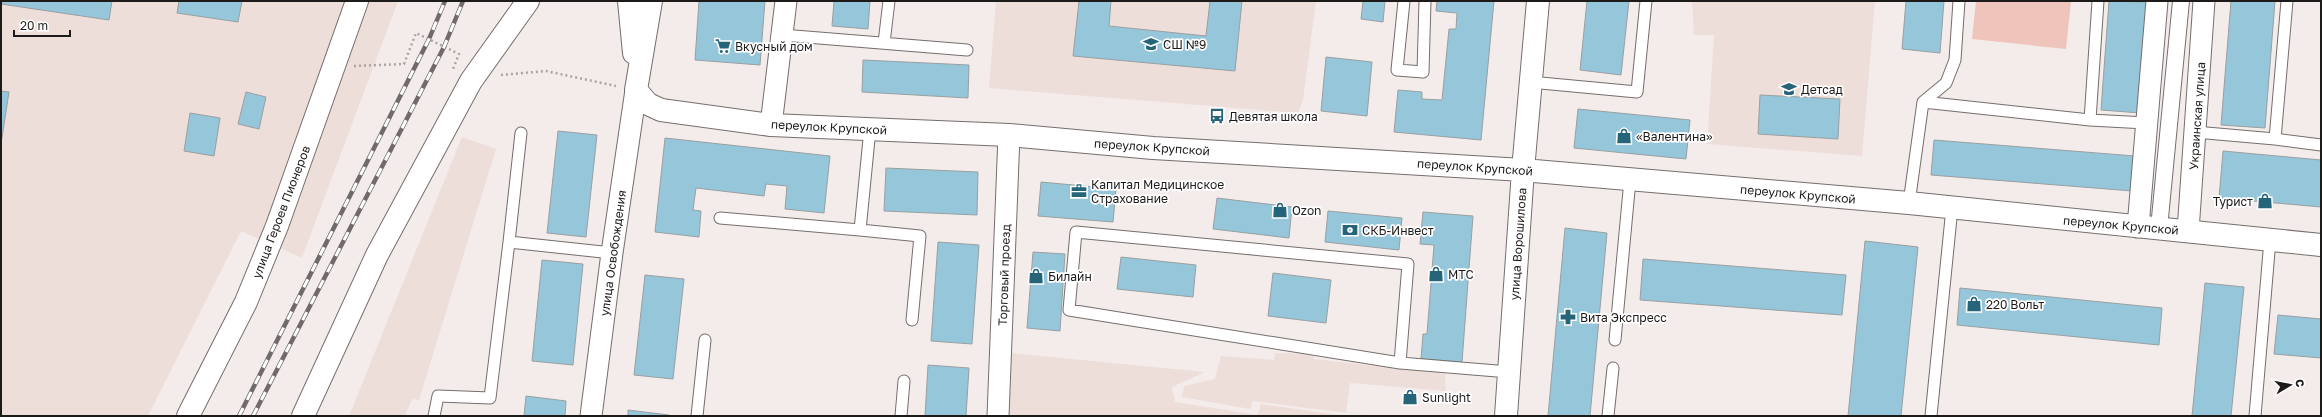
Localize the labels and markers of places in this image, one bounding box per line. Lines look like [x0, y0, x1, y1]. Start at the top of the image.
school or university icon: СШ №9 [1142, 35, 1160, 53]
supermarket icon: Вкусный дом [714, 37, 732, 55]
place label: СШ №9 [1163, 37, 1206, 52]
place label: Вкусный дом [735, 39, 813, 54]
school or university icon: Детсад [1780, 80, 1798, 98]
place label: Детсад [1801, 82, 1843, 97]
bus stop icon: Девятая школа [1208, 107, 1226, 125]
place label: Девятая школа [1229, 109, 1318, 124]
shop icon: «Валентина» [1615, 127, 1633, 145]
place label: «Валентина» [1636, 129, 1713, 144]
place label: Капитал Медицинское Страхование [1091, 177, 1224, 206]
office icon: Капитал Медицинское Страхование [1070, 182, 1088, 200]
shop icon: Турист [2256, 192, 2274, 210]
place label: Турист [2213, 194, 2253, 209]
shop icon: Ozon [1271, 201, 1289, 219]
place label: Ozon [1292, 203, 1321, 218]
bank icon: СКБ-Инвест [1341, 221, 1359, 239]
place label: СКБ-Инвест [1362, 223, 1434, 238]
shop icon: МТС [1427, 265, 1445, 283]
shop icon: Билайн [1027, 267, 1045, 285]
place label: МТС [1448, 267, 1474, 282]
place label: Билайн [1048, 269, 1092, 284]
shop icon: 220 Вольт [1965, 295, 1983, 313]
place label: 220 Вольт [1986, 297, 2044, 312]
pharmacy icon: Вита Экспресс [1559, 308, 1577, 326]
place label: Вита Экспресс [1580, 310, 1667, 325]
shop icon: Sunlight [1401, 388, 1419, 406]
place label: Sunlight [1422, 390, 1471, 405]

